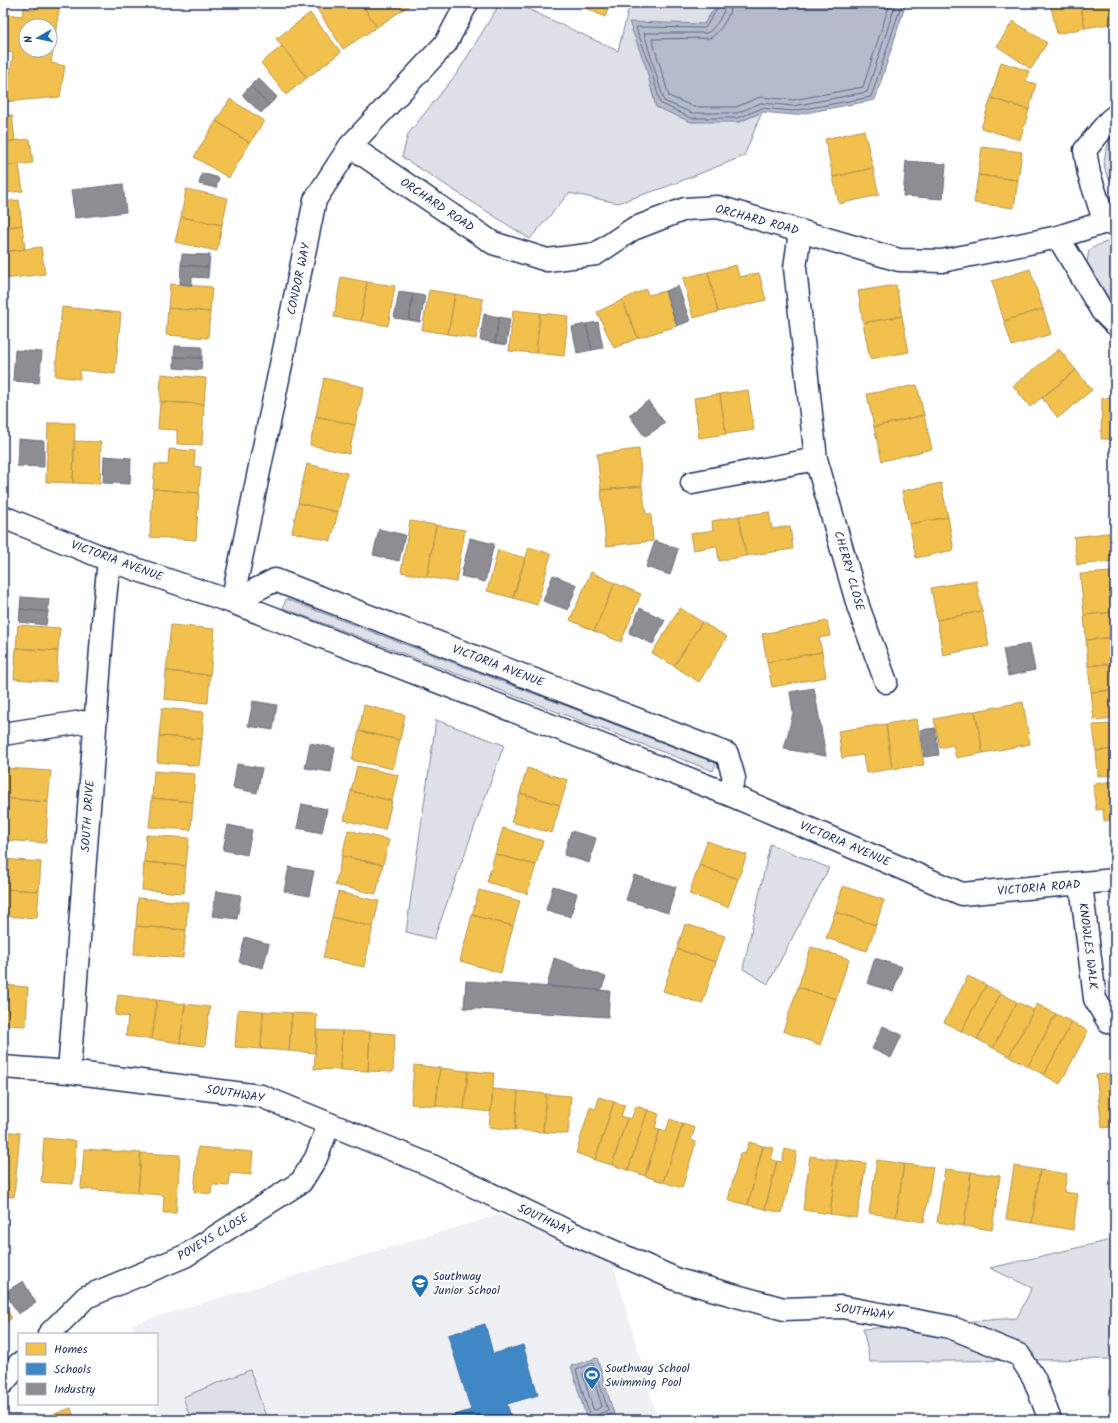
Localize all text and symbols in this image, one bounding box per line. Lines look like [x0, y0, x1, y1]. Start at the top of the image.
north arrow [18, 18, 58, 58]
text: N [20, 35, 39, 44]
street label: ORCHARD ROAD [396, 173, 478, 237]
street label: ORCHARD ROAD [713, 200, 801, 240]
street label: CONDOR WAY [282, 240, 316, 317]
street label: CHERRY CLOSE [829, 529, 870, 614]
street label: VICTORIA AVENUE [68, 535, 167, 587]
street label: VICTORIA AVENUE [449, 640, 548, 693]
street label: SOUTH DRIVE [76, 778, 100, 853]
street label: VICTORIA AVENUE [797, 816, 894, 872]
street label: VICTORIA ROAD [997, 875, 1082, 901]
street label: KNOWLES WALK [1073, 902, 1103, 991]
street label: SOUTHWAY [204, 1080, 267, 1108]
street label: SOUTHWAY [514, 1199, 577, 1242]
street label: POVEYS CLOSE [174, 1208, 253, 1266]
place label: Southway Junior School [433, 1267, 500, 1300]
school or university icon: Southway Junior School [410, 1273, 430, 1298]
street label: SOUTHWAY [833, 1298, 896, 1326]
legend [18, 1333, 158, 1405]
text: Homes [54, 1340, 88, 1359]
place label: Southway School Swimming Pool [605, 1359, 690, 1392]
text: Schools [54, 1360, 91, 1379]
sports icon: Southway School Swimming Pool [582, 1365, 602, 1390]
text: Industry [54, 1380, 96, 1399]

